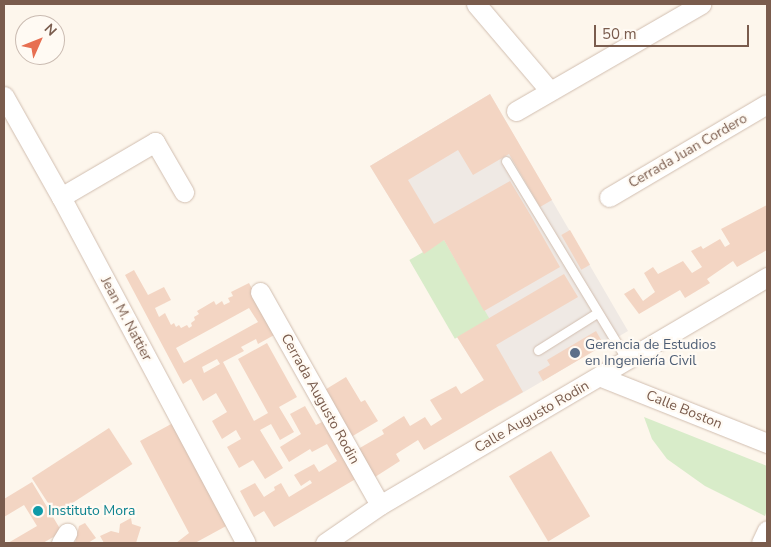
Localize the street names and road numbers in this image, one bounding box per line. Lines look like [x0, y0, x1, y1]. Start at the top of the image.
street label: Cerrada Juan Cordero [626, 110, 750, 192]
street label: Jean M. Nattier [97, 274, 155, 364]
street label: Cerrada Augusto Rodin [277, 331, 363, 467]
street label: Calle Augusto Rodin [472, 377, 592, 457]
street label: Calle Boston [644, 387, 724, 433]

